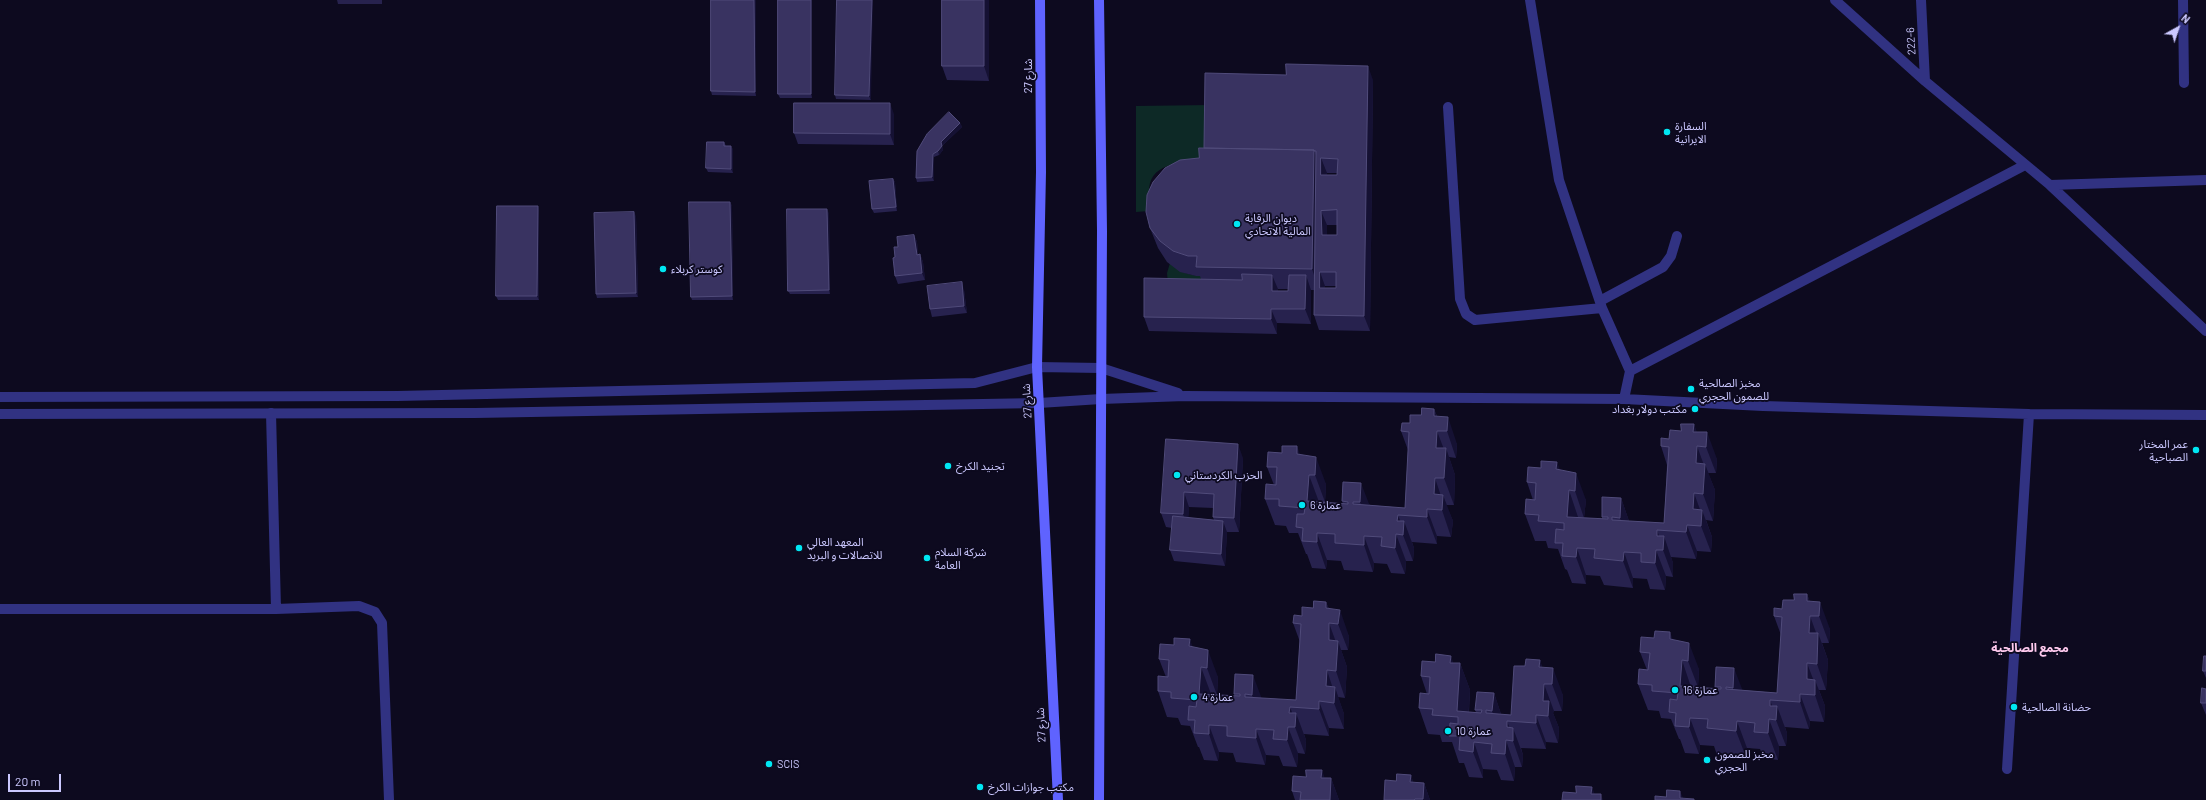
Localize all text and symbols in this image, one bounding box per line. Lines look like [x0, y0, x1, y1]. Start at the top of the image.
north arrow [2158, 8, 2198, 48]
text: N [2179, 11, 2193, 26]
street label: 222-6 [1904, 27, 1918, 55]
street label: شارع 27 [1021, 59, 1035, 93]
place label: السفارة الايرانية [1675, 119, 1707, 145]
marker: السفارة الايرانية [1662, 127, 1672, 137]
place label: ديوان الرقابة المالية الاتحادي [1245, 211, 1311, 237]
marker: ديوان الرقابة المالية الاتحادي [1232, 219, 1242, 229]
place label: كوستر كربلاء [671, 262, 723, 276]
marker: كوستر كربلاء [658, 264, 668, 274]
place label: مخبز الصالحية للصمون الحجري [1699, 376, 1769, 402]
street label: شارع 27 [1020, 383, 1034, 419]
marker: مخبز الصالحية للصمون الحجري [1686, 384, 1696, 394]
place label: مكتب دولار بغداد [1612, 402, 1687, 416]
marker: مكتب دولار بغداد [1690, 404, 1700, 414]
place label: عمر المختار الصباحية [2139, 437, 2188, 463]
marker: عمر المختار الصباحية [2191, 445, 2201, 455]
place label: تجنيد الكرخ [956, 459, 1005, 473]
marker: تجنيد الكرخ [943, 461, 953, 471]
place label: الحزب الكردستاني [1185, 468, 1262, 482]
marker: الحزب الكردستاني [1172, 470, 1182, 480]
place label: عمارة 6 [1310, 498, 1341, 512]
marker: عمارة 6 [1297, 500, 1307, 510]
place label: المعهد العالي للاتصالات و البريد [807, 535, 882, 561]
marker: المعهد العالي للاتصالات و البريد [794, 543, 804, 553]
place label: شركة السلام العامة [935, 545, 986, 571]
marker: شركة السلام العامة [922, 553, 932, 563]
district label: مجمع الصالحية [1991, 641, 2069, 655]
place label: عمارة 16 [1683, 683, 1718, 697]
marker: عمارة 16 [1670, 685, 1680, 695]
place label: عمارة 4 [1202, 690, 1233, 704]
marker: عمارة 4 [1189, 692, 1199, 702]
place label: حضانة الصالحية [2022, 700, 2091, 714]
marker: حضانة الصالحية [2009, 702, 2019, 712]
street label: شارع 27 [1034, 707, 1048, 743]
place label: عمارة 10 [1456, 724, 1491, 738]
marker: عمارة 10 [1443, 726, 1453, 736]
place label: مخبز للصمون الحجري [1715, 747, 1774, 773]
marker: مخبز للصمون الحجري [1702, 755, 1712, 765]
place label: SCIS [777, 757, 799, 771]
marker: SCIS [764, 759, 774, 769]
scale bar [10, 766, 63, 792]
text: 20 m [15, 774, 41, 788]
place label: مكتب جوازات الكرخ [988, 780, 1074, 794]
marker: مكتب جوازات الكرخ [975, 782, 985, 792]

